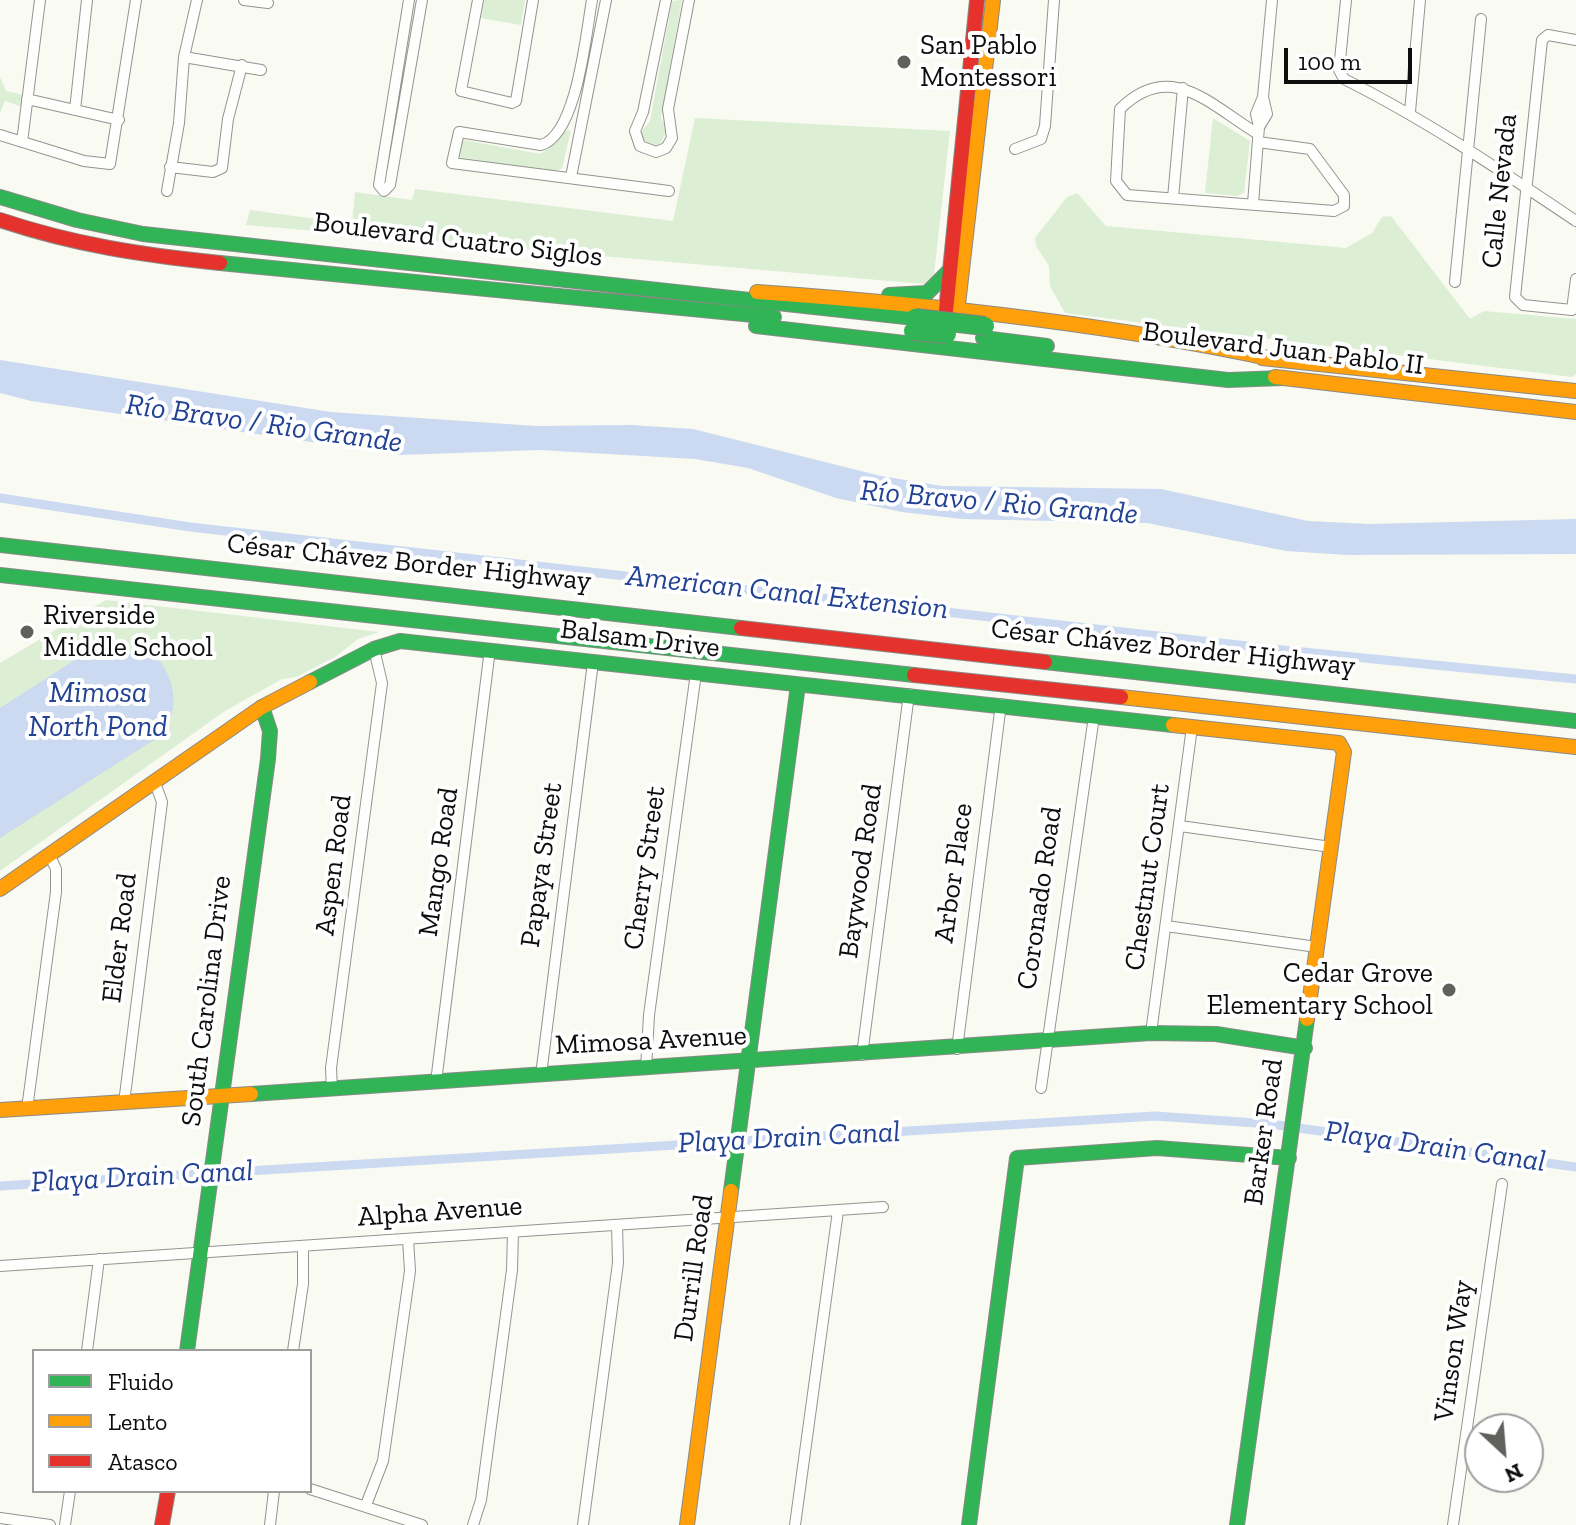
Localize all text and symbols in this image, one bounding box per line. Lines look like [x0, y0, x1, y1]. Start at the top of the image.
place label: San Pablo Montessori [920, 29, 1056, 95]
scale bar [1288, 32, 1416, 82]
text: 100 m [1298, 47, 1361, 76]
marker: San Pablo Montessori [895, 53, 913, 71]
street label: Calle Nevada [1475, 112, 1525, 270]
street label: Boulevard Cuatro Siglos [312, 206, 604, 274]
street label: Boulevard Juan Pablo II [1141, 315, 1425, 383]
water label: Río Bravo / Rio Grande [124, 387, 404, 461]
water label: Río Bravo / Rio Grande [859, 473, 1139, 533]
street label: César Chávez Border Highway [225, 527, 593, 599]
water label: American Canal Extension [624, 558, 950, 628]
place label: Riverside Middle School [43, 599, 213, 665]
street label: César Chávez Border Highway [989, 612, 1357, 684]
street label: Balsam Drive [558, 613, 722, 665]
marker: Riverside Middle School [18, 623, 36, 641]
water label: Mimosa North Pond [28, 675, 168, 746]
street label: Papaya Street [514, 781, 570, 949]
street label: Chestnut Court [1118, 781, 1178, 973]
street label: Baywood Road [832, 782, 890, 960]
street label: Cherry Street [617, 784, 673, 952]
street label: Mango Road [412, 785, 466, 939]
street label: Aspen Road [309, 793, 359, 937]
street label: Arbor Place [928, 801, 980, 945]
street label: Coronado Road [1011, 804, 1069, 992]
street label: Elder Road [95, 871, 145, 1005]
street label: South Carolina Drive [175, 874, 239, 1128]
place label: Cedar Grove Elementary School [1207, 957, 1433, 1023]
marker: Cedar Grove Elementary School [1440, 981, 1458, 999]
street label: Mimosa Avenue [554, 1019, 748, 1063]
street label: Barker Road [1237, 1057, 1291, 1207]
water label: Playa Drain Canal [677, 1114, 901, 1162]
water label: Playa Drain Canal [1322, 1114, 1548, 1180]
water label: Playa Drain Canal [30, 1153, 254, 1201]
street label: Alpha Avenue [356, 1189, 524, 1235]
street label: Durrill Road [667, 1192, 721, 1344]
street label: Vinson Way [1427, 1278, 1481, 1424]
legend [32, 1349, 312, 1493]
text: Fluido [108, 1367, 173, 1396]
text: Lento [108, 1407, 167, 1436]
north arrow [1464, 1413, 1544, 1493]
text: Atasco [108, 1447, 178, 1476]
text: N [1500, 1457, 1527, 1489]

